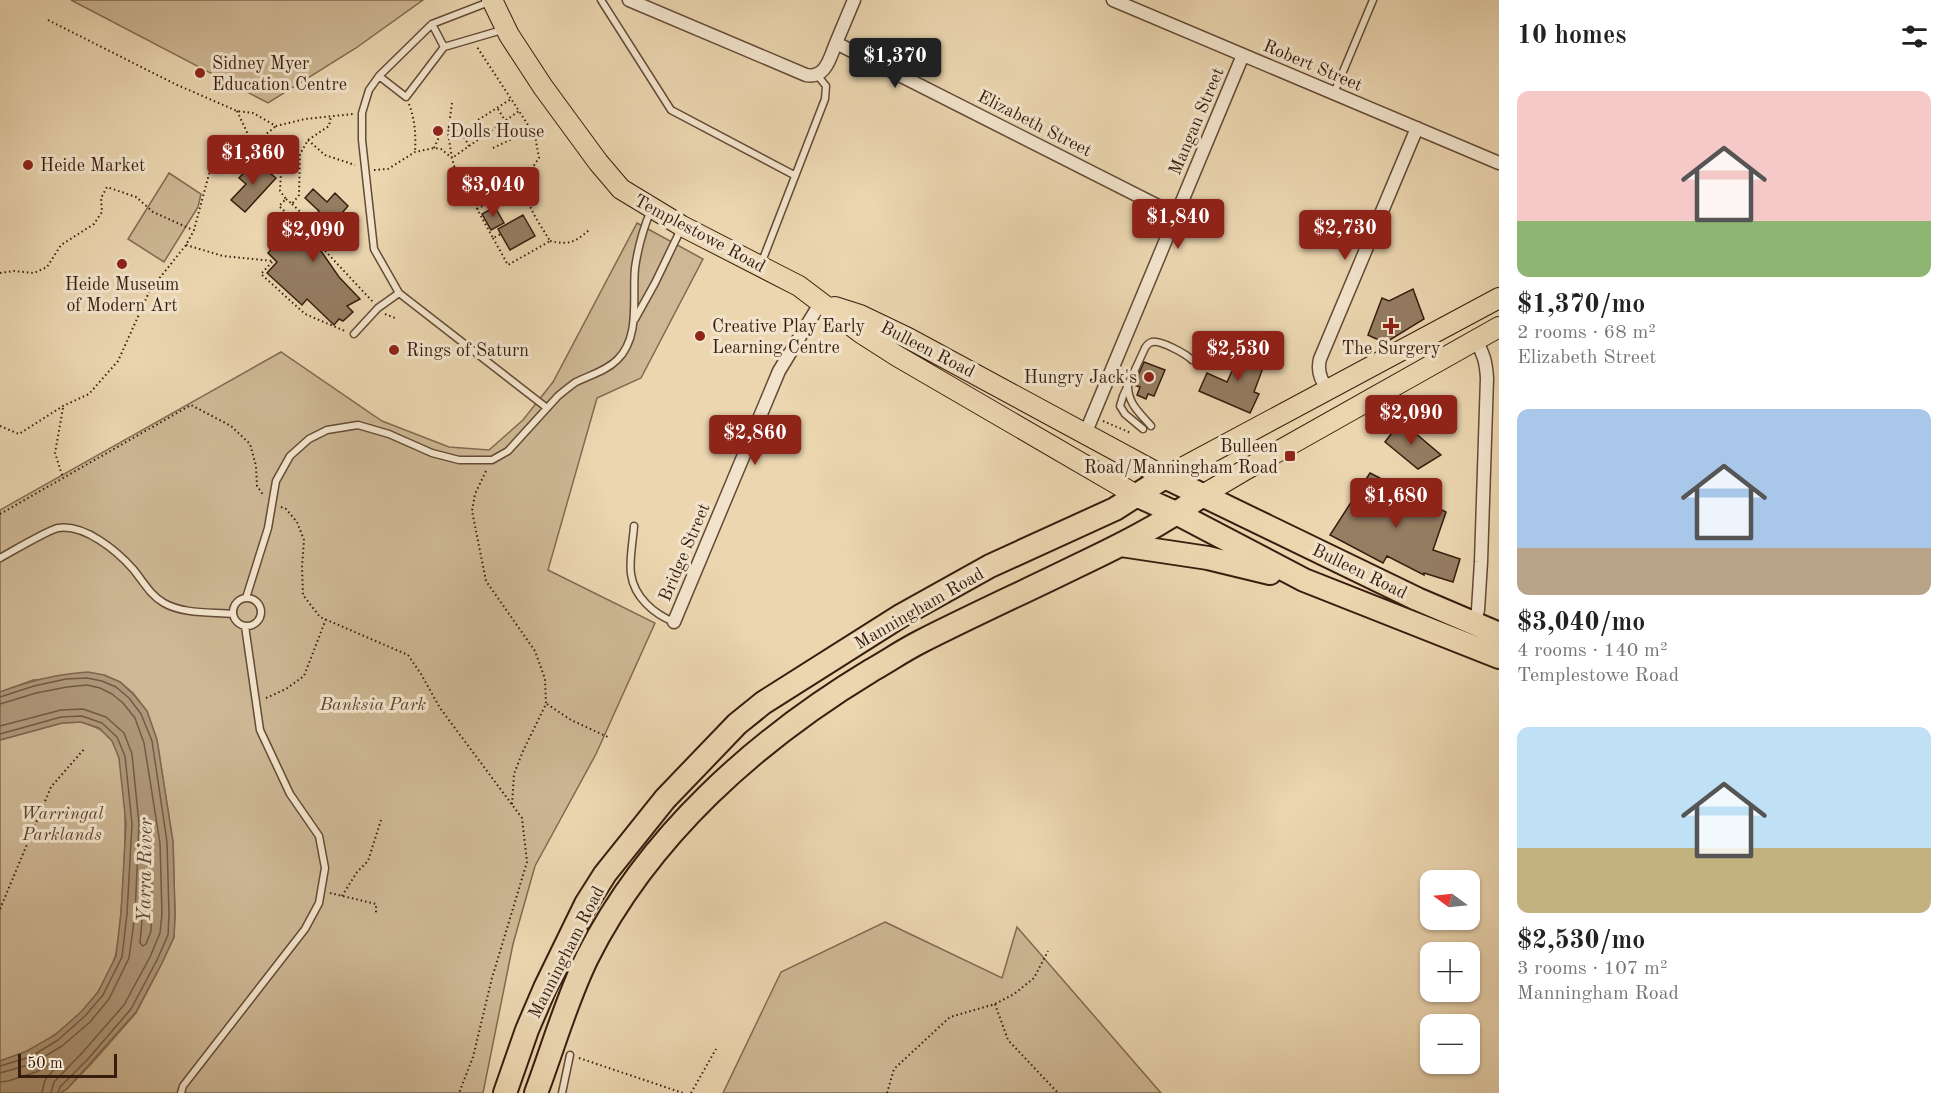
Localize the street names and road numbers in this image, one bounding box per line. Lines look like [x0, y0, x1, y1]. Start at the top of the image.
street label: Robert Street [1260, 37, 1365, 95]
street label: Mangan Street [1166, 65, 1228, 178]
street label: Elizabeth Street [975, 87, 1094, 160]
street label: Templestowe Road [631, 192, 768, 276]
street label: Bulleen Road [877, 318, 978, 381]
street label: Bridge Street [656, 501, 714, 604]
street label: Bulleen Road [1309, 541, 1410, 603]
street label: Manningham Road [852, 565, 987, 653]
street label: Manningham Road [526, 883, 608, 1022]

